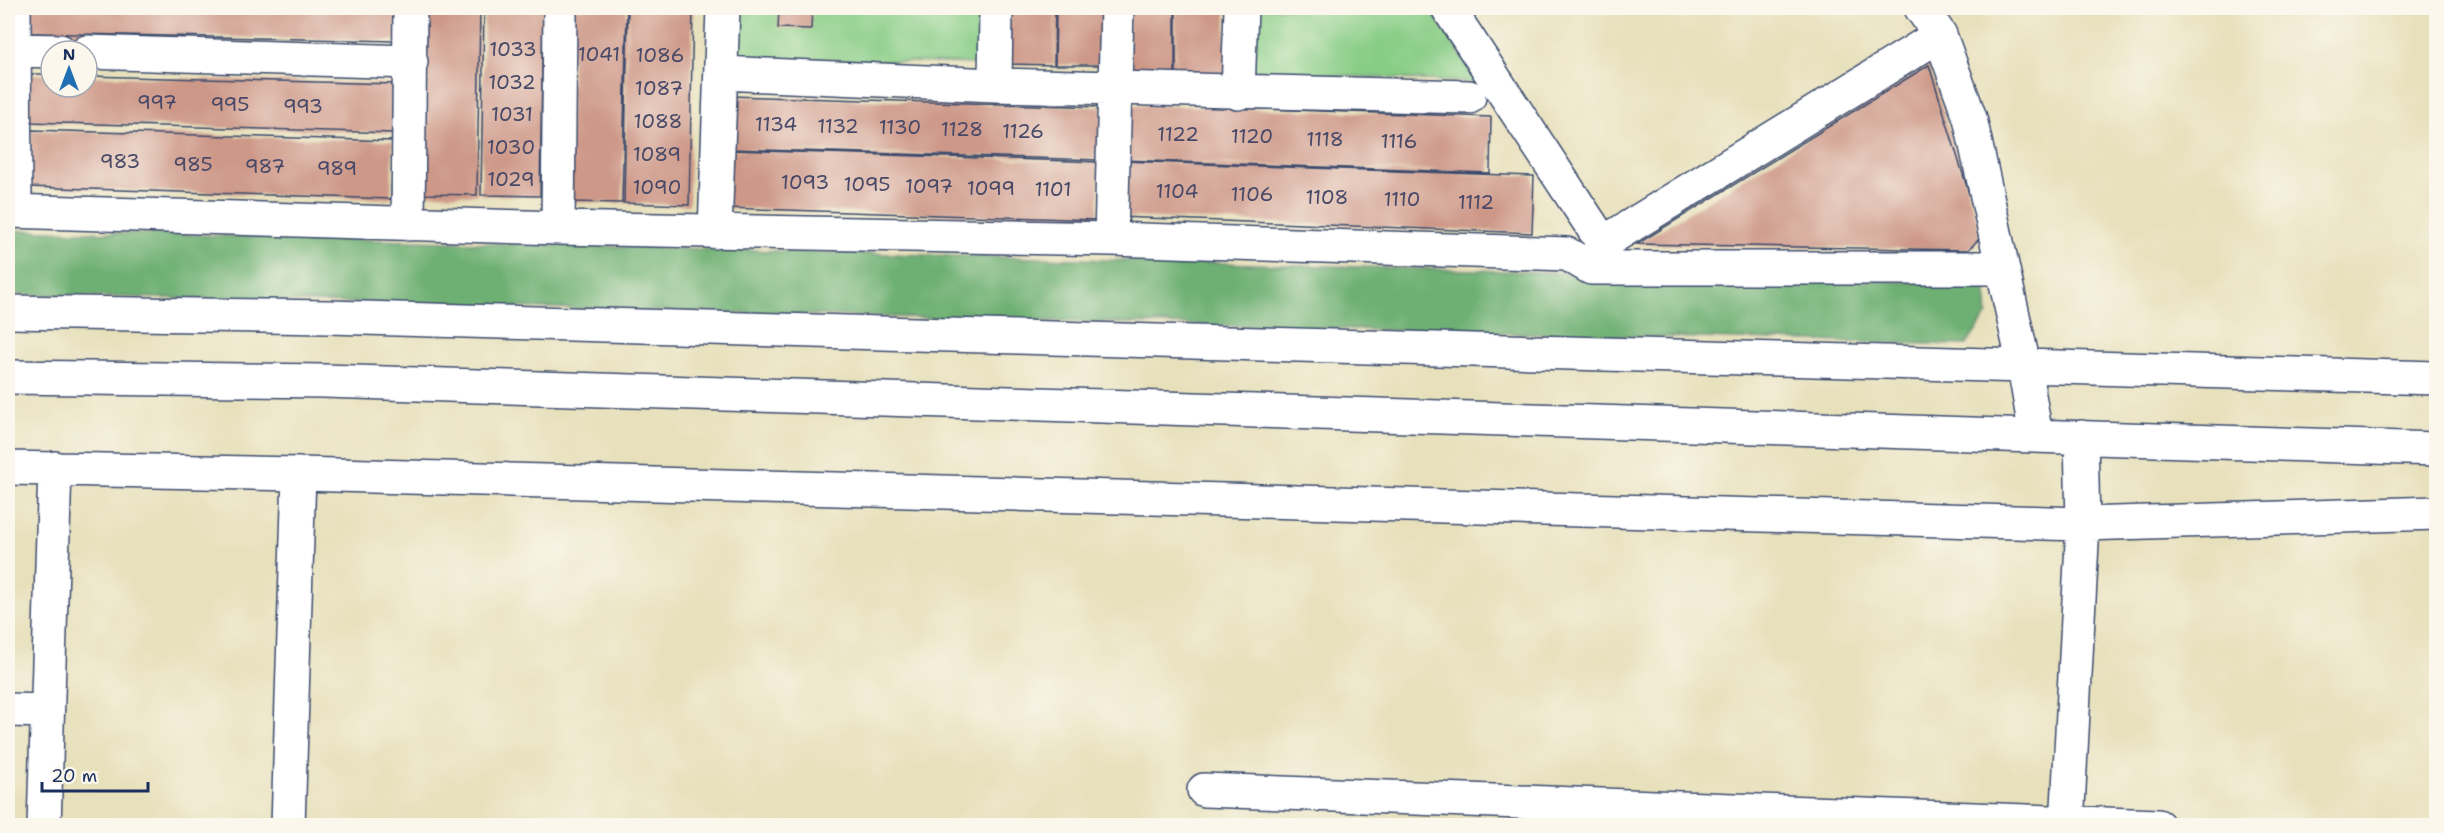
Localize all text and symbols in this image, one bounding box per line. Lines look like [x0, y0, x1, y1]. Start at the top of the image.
house number: 1033 [489, 36, 537, 62]
north arrow [39, 39, 99, 99]
house number: 1041 [578, 41, 620, 67]
house number: 1086 [635, 42, 685, 68]
text: N [63, 44, 75, 65]
house number: 1032 [488, 69, 536, 95]
house number: 1087 [635, 75, 683, 101]
house number: 997 [137, 89, 177, 115]
house number: 995 [210, 91, 250, 117]
house number: 993 [283, 93, 323, 119]
house number: 1031 [491, 101, 533, 127]
house number: 1088 [633, 108, 683, 134]
house number: 1134 [755, 111, 797, 137]
house number: 1132 [817, 113, 859, 139]
house number: 1130 [879, 114, 921, 140]
house number: 1128 [941, 116, 983, 142]
house number: 1126 [1002, 118, 1044, 144]
house number: 1122 [1157, 121, 1199, 147]
house number: 1120 [1231, 123, 1273, 149]
house number: 1118 [1306, 126, 1344, 152]
house number: 1116 [1380, 128, 1418, 154]
house number: 1030 [487, 134, 535, 160]
house number: 1089 [633, 141, 681, 167]
house number: 983 [100, 148, 140, 174]
house number: 985 [173, 151, 213, 177]
house number: 987 [245, 153, 285, 179]
house number: 989 [317, 155, 357, 181]
house number: 1029 [487, 166, 535, 192]
house number: 1093 [781, 169, 829, 195]
house number: 1095 [843, 171, 891, 197]
house number: 1097 [905, 173, 953, 199]
house number: 1090 [633, 174, 681, 200]
house number: 1099 [967, 175, 1015, 201]
house number: 1101 [1034, 176, 1072, 202]
house number: 1104 [1156, 178, 1198, 204]
house number: 1106 [1230, 181, 1274, 207]
house number: 1108 [1305, 184, 1349, 210]
house number: 1110 [1383, 186, 1421, 212]
house number: 1112 [1458, 189, 1494, 215]
scale bar [42, 755, 148, 793]
text: 20 m [51, 764, 97, 788]

